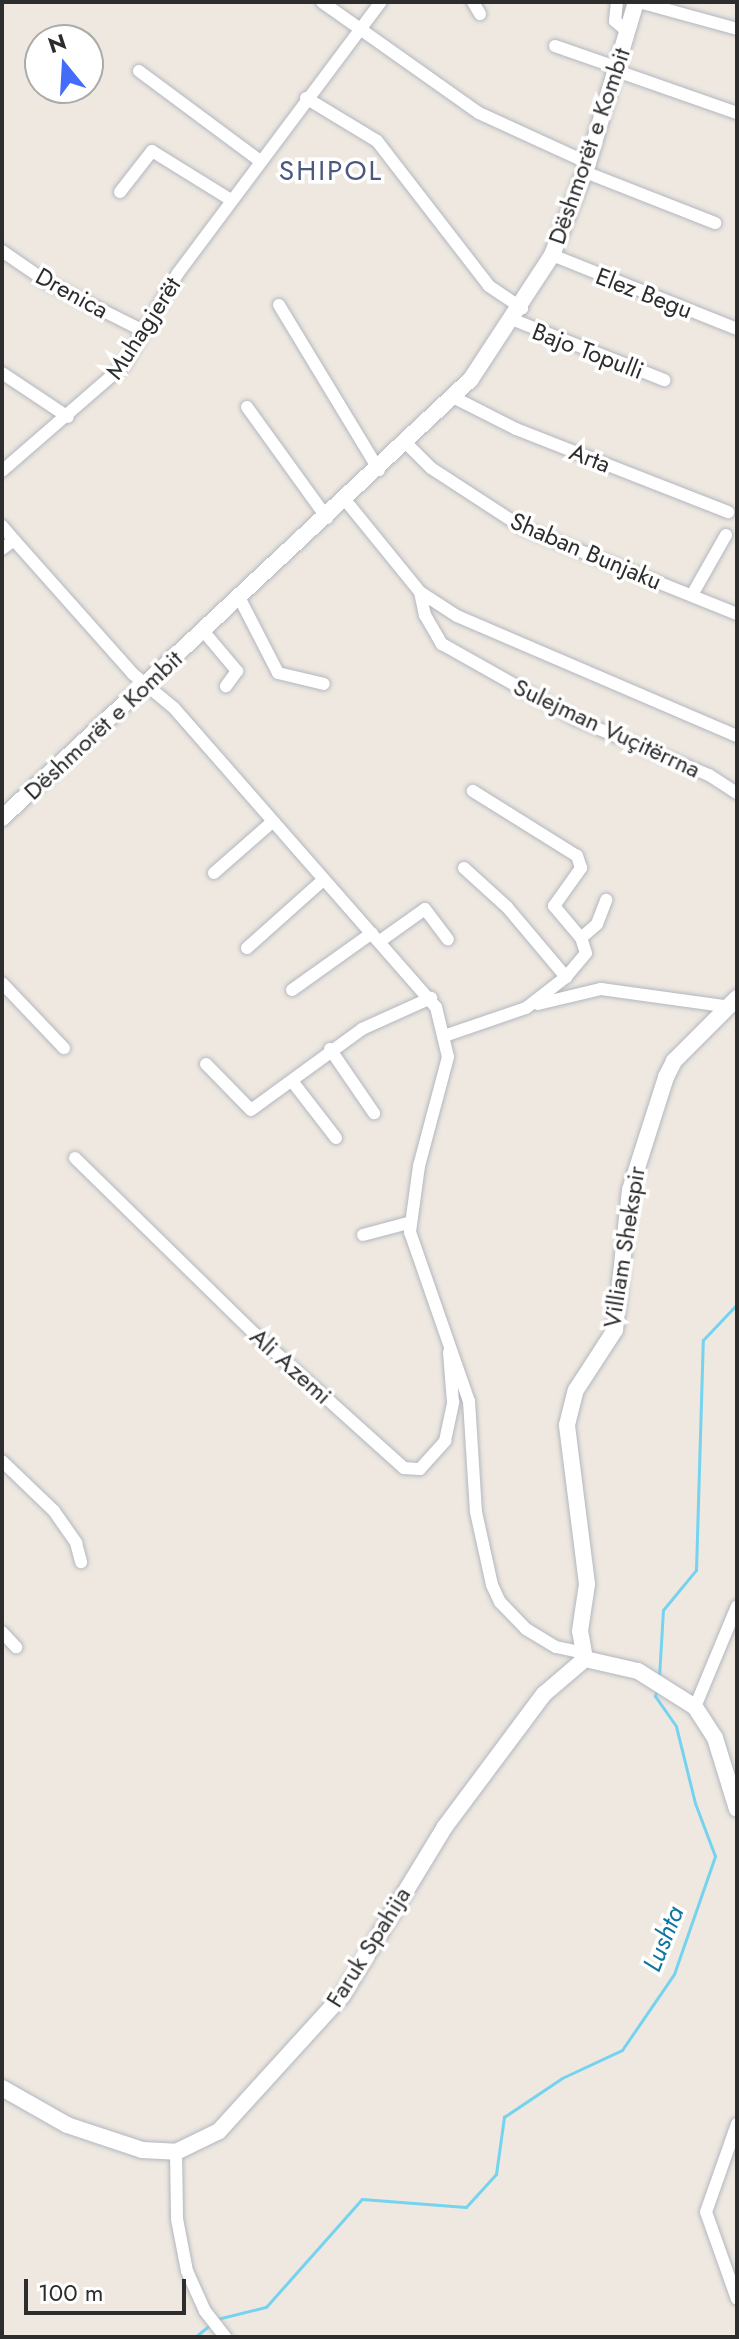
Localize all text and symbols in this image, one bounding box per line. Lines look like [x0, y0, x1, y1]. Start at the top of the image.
north arrow [24, 24, 104, 104]
text: N [44, 25, 70, 61]
street label: Dëshmorët e Kombit [542, 44, 636, 248]
district label: SHIPOL [279, 154, 383, 188]
street label: Drenica [31, 261, 113, 325]
street label: Elez Begu [592, 261, 696, 325]
street label: Muhagjerët [99, 272, 187, 384]
street label: Bajo Topulli [528, 317, 648, 385]
street label: Arta [566, 437, 614, 479]
street label: Shaban Bunjaku [506, 506, 666, 596]
street label: Dëshmorët e Kombit [18, 644, 188, 806]
street label: Sulejman Vuçitërrna [509, 672, 705, 784]
street label: Villiam Shekspir [597, 1164, 651, 1330]
street label: Ali Azemi [244, 1322, 338, 1410]
street label: Faruk Spahija [320, 1882, 416, 2012]
water label: Lushta [637, 1902, 691, 1976]
scale bar [28, 2263, 190, 2313]
text: 100 m [38, 2275, 104, 2310]

